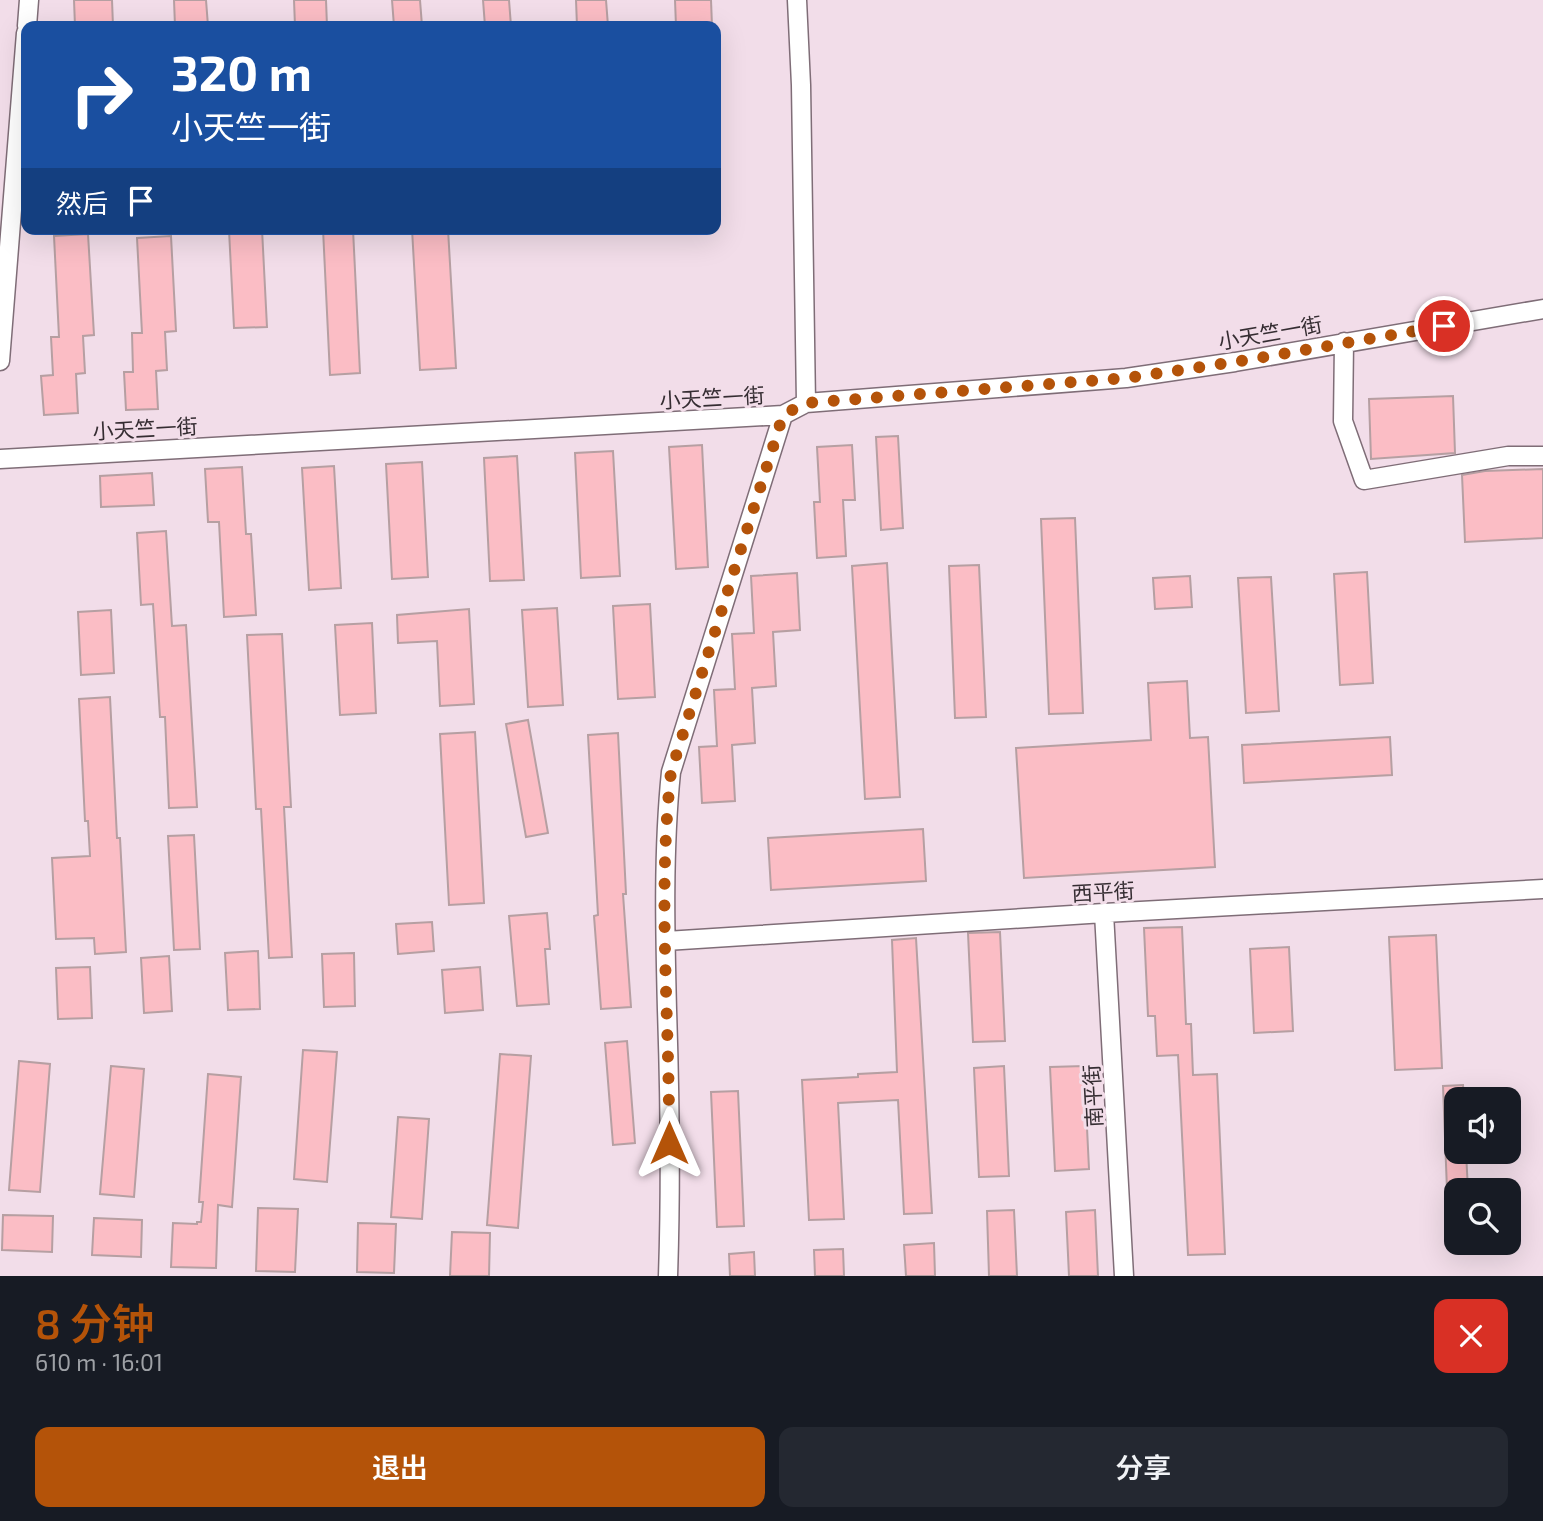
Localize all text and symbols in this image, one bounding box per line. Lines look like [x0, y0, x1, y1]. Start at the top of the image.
text: 320 m [171, 42, 312, 101]
icon: right [56, 49, 147, 140]
text: 小天竺一街 [171, 107, 331, 145]
icon: arrive [122, 182, 160, 220]
text: 然后 [56, 187, 108, 218]
pin [1414, 296, 1474, 356]
icon: arrive [1425, 307, 1463, 345]
street label: 小天竺一街 [1216, 311, 1324, 353]
street label: 小天竺一街 [659, 382, 765, 412]
street label: 小天竺一街 [92, 413, 198, 443]
street label: 西平街 [1071, 877, 1135, 905]
street label: 南平街 [1078, 1064, 1106, 1128]
map controls [1444, 1087, 1521, 1255]
button: sound [1444, 1087, 1521, 1164]
position arrow [632, 1106, 706, 1180]
button: search [1444, 1178, 1521, 1255]
text: 8 分钟 [35, 1297, 154, 1347]
button: close [1434, 1299, 1508, 1373]
text: 610 m · 16:01 [35, 1348, 163, 1376]
button: 退出 [35, 1427, 765, 1507]
button: 分享 [779, 1427, 1508, 1507]

